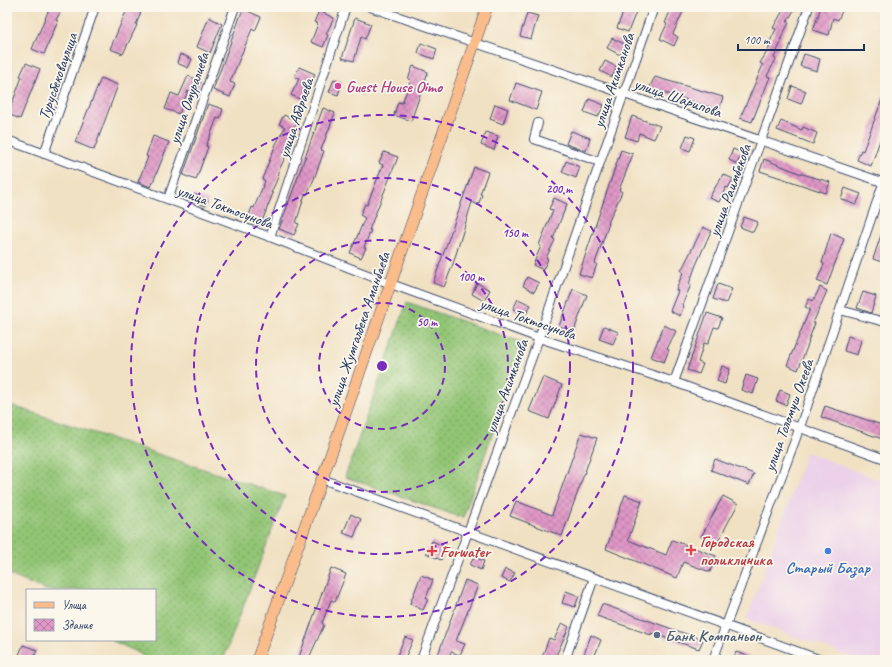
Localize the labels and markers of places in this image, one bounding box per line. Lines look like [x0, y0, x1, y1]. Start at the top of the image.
place label: Guest House Oimo [346, 77, 443, 97]
marker: Guest House Oimo [333, 81, 343, 91]
centre of rings [375, 359, 389, 373]
place label: Городская поликлиника [700, 532, 773, 570]
place label: Forwater [440, 542, 492, 562]
marker: Городская поликлиника [685, 544, 697, 556]
marker: Forwater [427, 546, 437, 556]
marker: Старый Базар [823, 546, 833, 556]
place label: Старый Базар [786, 558, 872, 578]
place label: Банк Компаньон [665, 626, 762, 646]
marker: Банк Компаньон [652, 630, 662, 640]

